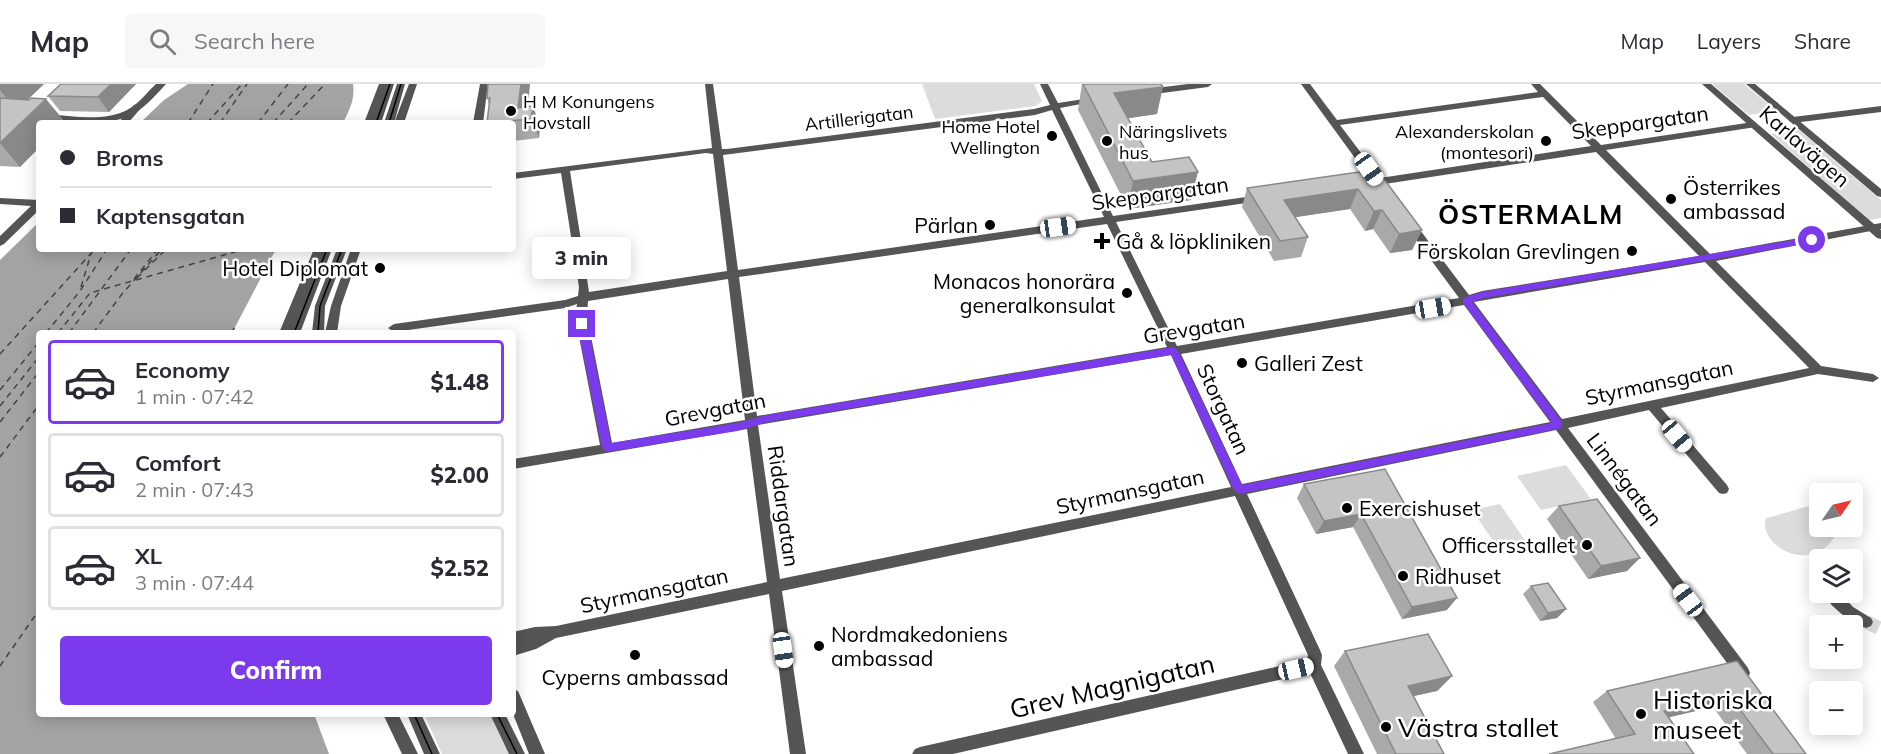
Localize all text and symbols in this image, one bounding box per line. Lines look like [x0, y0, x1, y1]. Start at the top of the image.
search box [125, 14, 545, 68]
text: Map [30, 24, 89, 59]
icon: search [146, 25, 179, 58]
text: Search here [194, 27, 315, 55]
text: Map [1621, 28, 1664, 54]
text: Layers [1697, 28, 1761, 54]
text: Share [1794, 28, 1851, 54]
place label: H M Konungens Hovstall [523, 90, 655, 134]
street label: Artillerigatan [803, 100, 915, 136]
street label: Skeppargatan [1570, 100, 1710, 144]
street label: Karlavägen [1755, 100, 1855, 192]
marker: H M Konungens Hovstall [504, 104, 518, 118]
place label: Home Hotel Wellington [941, 115, 1040, 159]
place label: Näringslivets hus [1119, 120, 1227, 164]
place label: Alexanderskolan (montesori) [1395, 120, 1534, 164]
marker: Home Hotel Wellington [1045, 129, 1059, 143]
marker: Näringslivets hus [1100, 134, 1114, 148]
marker: Alexanderskolan (montesori) [1539, 134, 1553, 148]
text: Broms [96, 144, 163, 172]
car [1351, 149, 1387, 189]
street label: Skeppargatan [1090, 171, 1230, 215]
place label: Österrikes ambassad [1683, 174, 1785, 224]
marker: Österrikes ambassad [1664, 192, 1678, 206]
district label: ÖSTERMALM [1438, 197, 1624, 231]
text: Kaptensgatan [96, 202, 245, 230]
place label: Pärlan [914, 212, 978, 238]
car [1039, 216, 1077, 238]
marker: Pärlan [983, 218, 997, 232]
route start [1798, 226, 1825, 253]
place label: Gå & löpkliniken [1116, 228, 1271, 254]
marker: Gå & löpkliniken [1093, 232, 1111, 250]
callout: 3 min [532, 237, 632, 279]
place label: Förskolan Grevlingen [1417, 238, 1620, 264]
marker: Förskolan Grevlingen [1625, 244, 1639, 258]
text: 3 min [555, 245, 608, 270]
place label: Hotel Diplomat [222, 255, 368, 281]
marker: Hotel Diplomat [373, 261, 387, 275]
place label: Monacos honorära generalkonsulat [933, 268, 1115, 318]
marker: Monacos honorära generalkonsulat [1120, 286, 1134, 300]
car [1414, 296, 1452, 320]
street label: Grevgatan [1141, 307, 1247, 349]
route end [568, 310, 595, 337]
place label: Galleri Zest [1254, 350, 1363, 376]
street label: Styrmansgatan [1583, 354, 1735, 410]
icon: car [63, 355, 117, 409]
text: Economy [135, 356, 230, 384]
marker: Galleri Zest [1235, 356, 1249, 370]
street label: Storgatan [1192, 359, 1256, 459]
text: $1.48 [430, 368, 489, 396]
text: 1 min · 07:42 [135, 384, 254, 409]
street label: Grevgatan [662, 386, 768, 432]
car [1659, 416, 1695, 456]
street label: Linnégatan [1582, 427, 1668, 531]
street label: Riddargatan [763, 444, 805, 568]
icon: car [63, 448, 117, 502]
text: Comfort [135, 449, 221, 477]
text: $2.00 [430, 461, 489, 489]
street label: Styrmansgatan [1054, 463, 1206, 519]
text: 2 min · 07:43 [135, 477, 254, 502]
north arrow [1809, 483, 1863, 537]
map controls [1809, 483, 1863, 735]
place label: Exercishuset [1359, 495, 1481, 521]
marker: Exercishuset [1340, 501, 1354, 515]
place label: Officersstallet [1441, 532, 1575, 558]
marker: Officersstallet [1580, 538, 1594, 552]
icon: car [63, 541, 117, 595]
text: XL [135, 542, 162, 570]
button: layers [1809, 549, 1863, 603]
text: $2.52 [430, 554, 489, 582]
street label: Styrmansgatan [578, 562, 730, 618]
place label: Ridhuset [1415, 563, 1501, 589]
marker: Ridhuset [1396, 569, 1410, 583]
text: 3 min · 07:44 [135, 570, 254, 595]
car [1670, 580, 1706, 620]
button: + [1809, 615, 1863, 669]
place label: Nordmakedoniens ambassad [831, 621, 1008, 671]
car [772, 631, 794, 669]
button: Confirm [60, 636, 492, 705]
marker: Nordmakedoniens ambassad [812, 639, 826, 653]
street label: Grev Magnigatan [1006, 646, 1218, 726]
marker: Cyperns ambassad [628, 648, 642, 662]
car [1276, 656, 1316, 682]
place label: Cyperns ambassad [541, 664, 729, 690]
button: − [1809, 681, 1863, 735]
place label: Historiska museet [1653, 683, 1773, 746]
marker: Historiska museet [1634, 707, 1648, 721]
place label: Västra stallet [1398, 711, 1558, 744]
marker: Västra stallet [1379, 720, 1393, 734]

